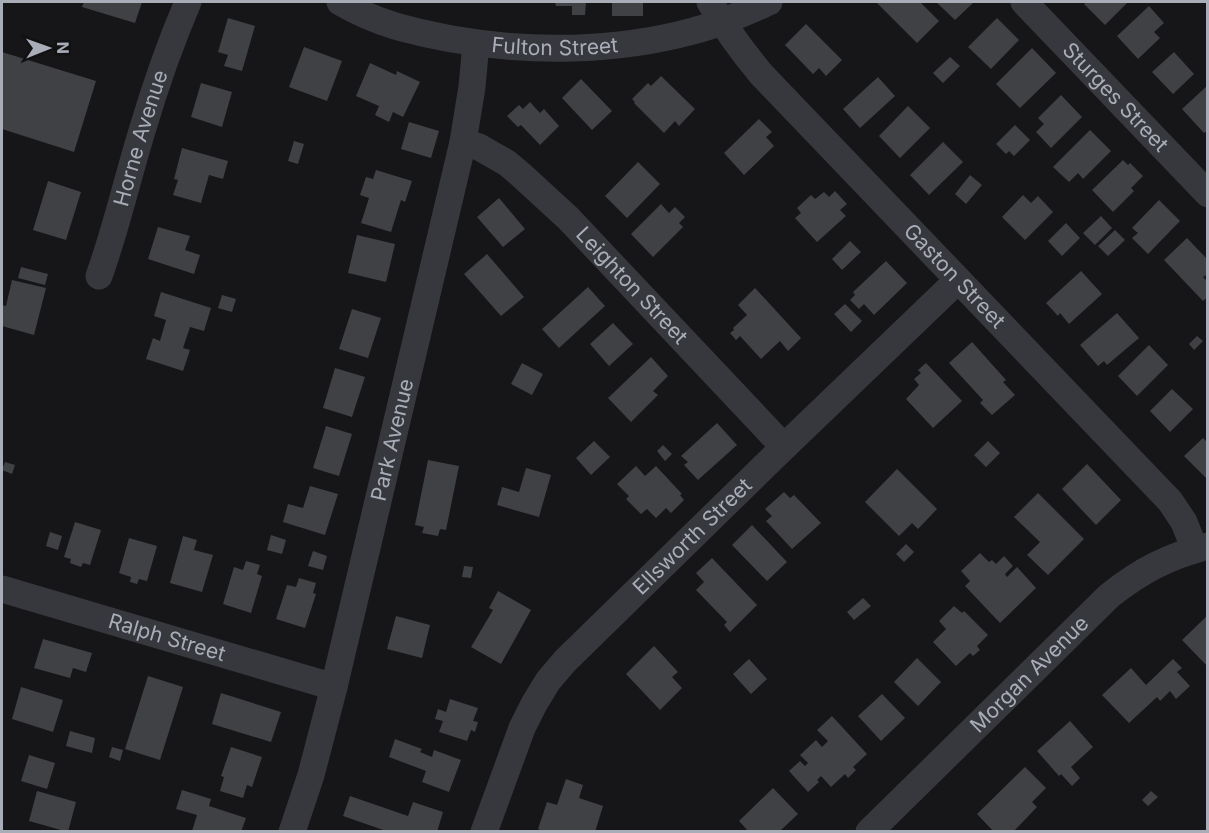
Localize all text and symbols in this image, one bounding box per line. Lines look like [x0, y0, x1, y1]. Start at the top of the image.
north arrow [18, 18, 78, 78]
street label: Fulton Street [491, 32, 619, 60]
street label: Sturges Street [1058, 37, 1174, 157]
text: N [53, 41, 73, 54]
street label: Horne Avenue [108, 67, 173, 209]
street label: Gaston Street [899, 218, 1011, 333]
street label: Leighton Street [571, 222, 693, 349]
street label: Park Avenue [365, 376, 419, 503]
street label: Ellsworth Street [628, 472, 757, 600]
street label: Ralph Street [106, 608, 229, 666]
street label: Morgan Avenue [965, 610, 1093, 737]

